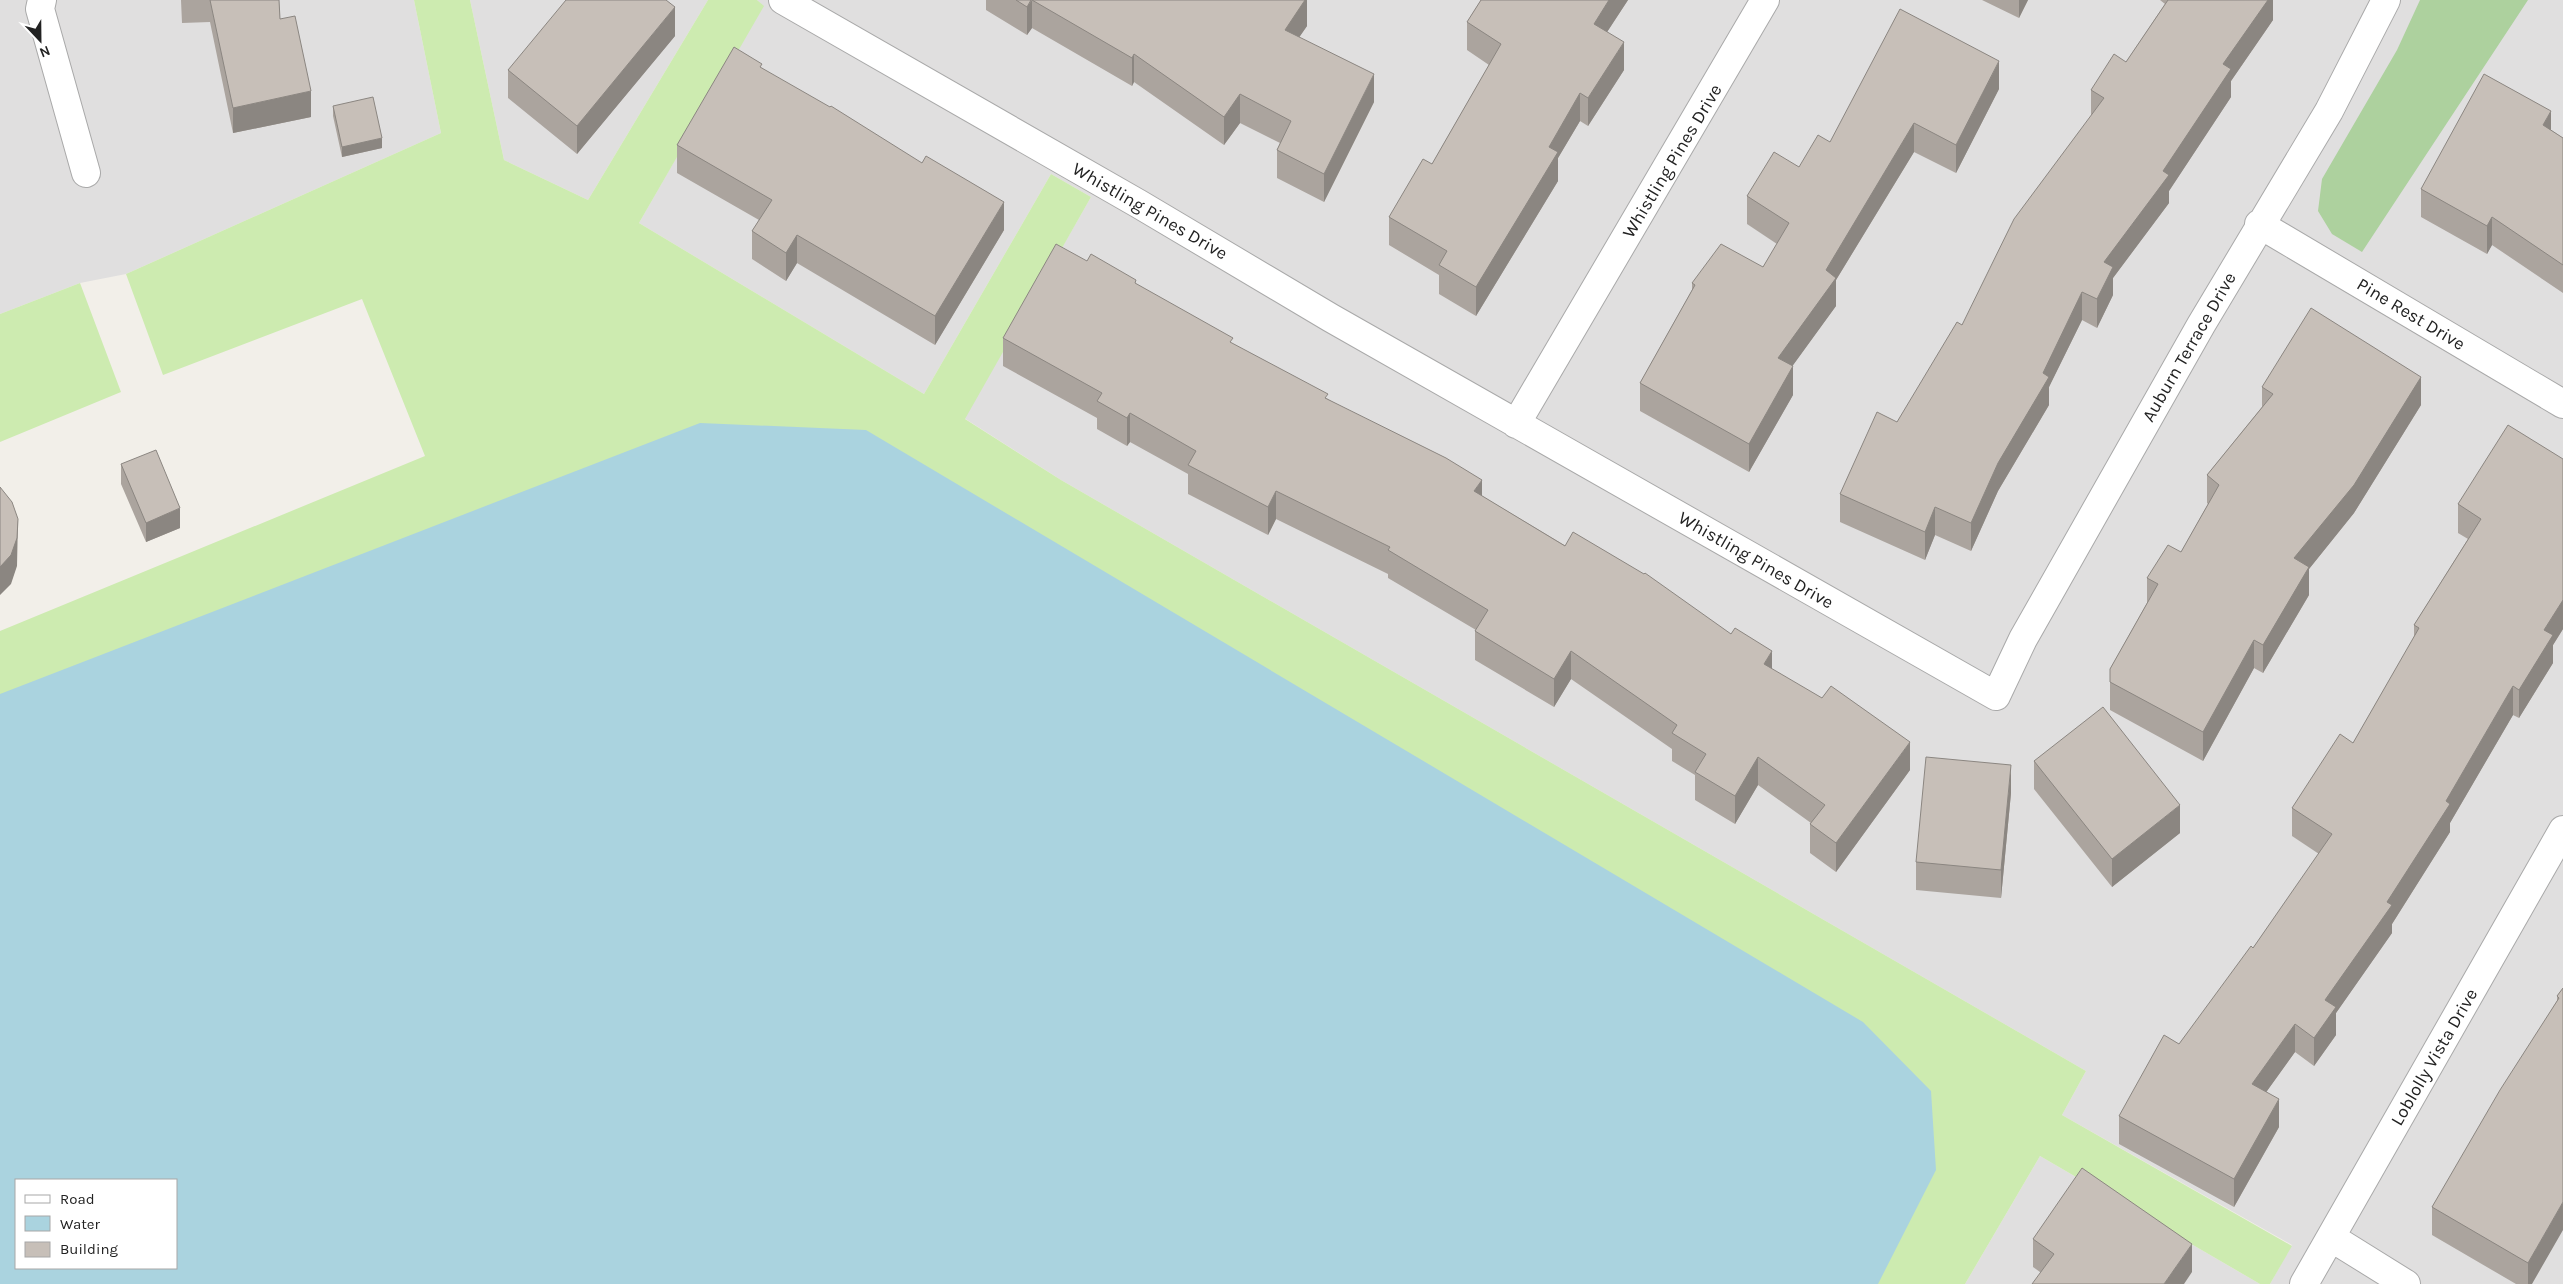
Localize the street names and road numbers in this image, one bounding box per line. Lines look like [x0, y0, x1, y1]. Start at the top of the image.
street label: Whistling Pines Drive [1617, 80, 1727, 242]
street label: Whistling Pines Drive [1069, 158, 1231, 264]
street label: Auburn Terrace Drive [2137, 268, 2241, 426]
street label: Pine Rest Drive [2353, 273, 2469, 355]
street label: Whistling Pines Drive [1675, 507, 1837, 613]
street label: Loblolly Vista Drive [2386, 985, 2482, 1129]

